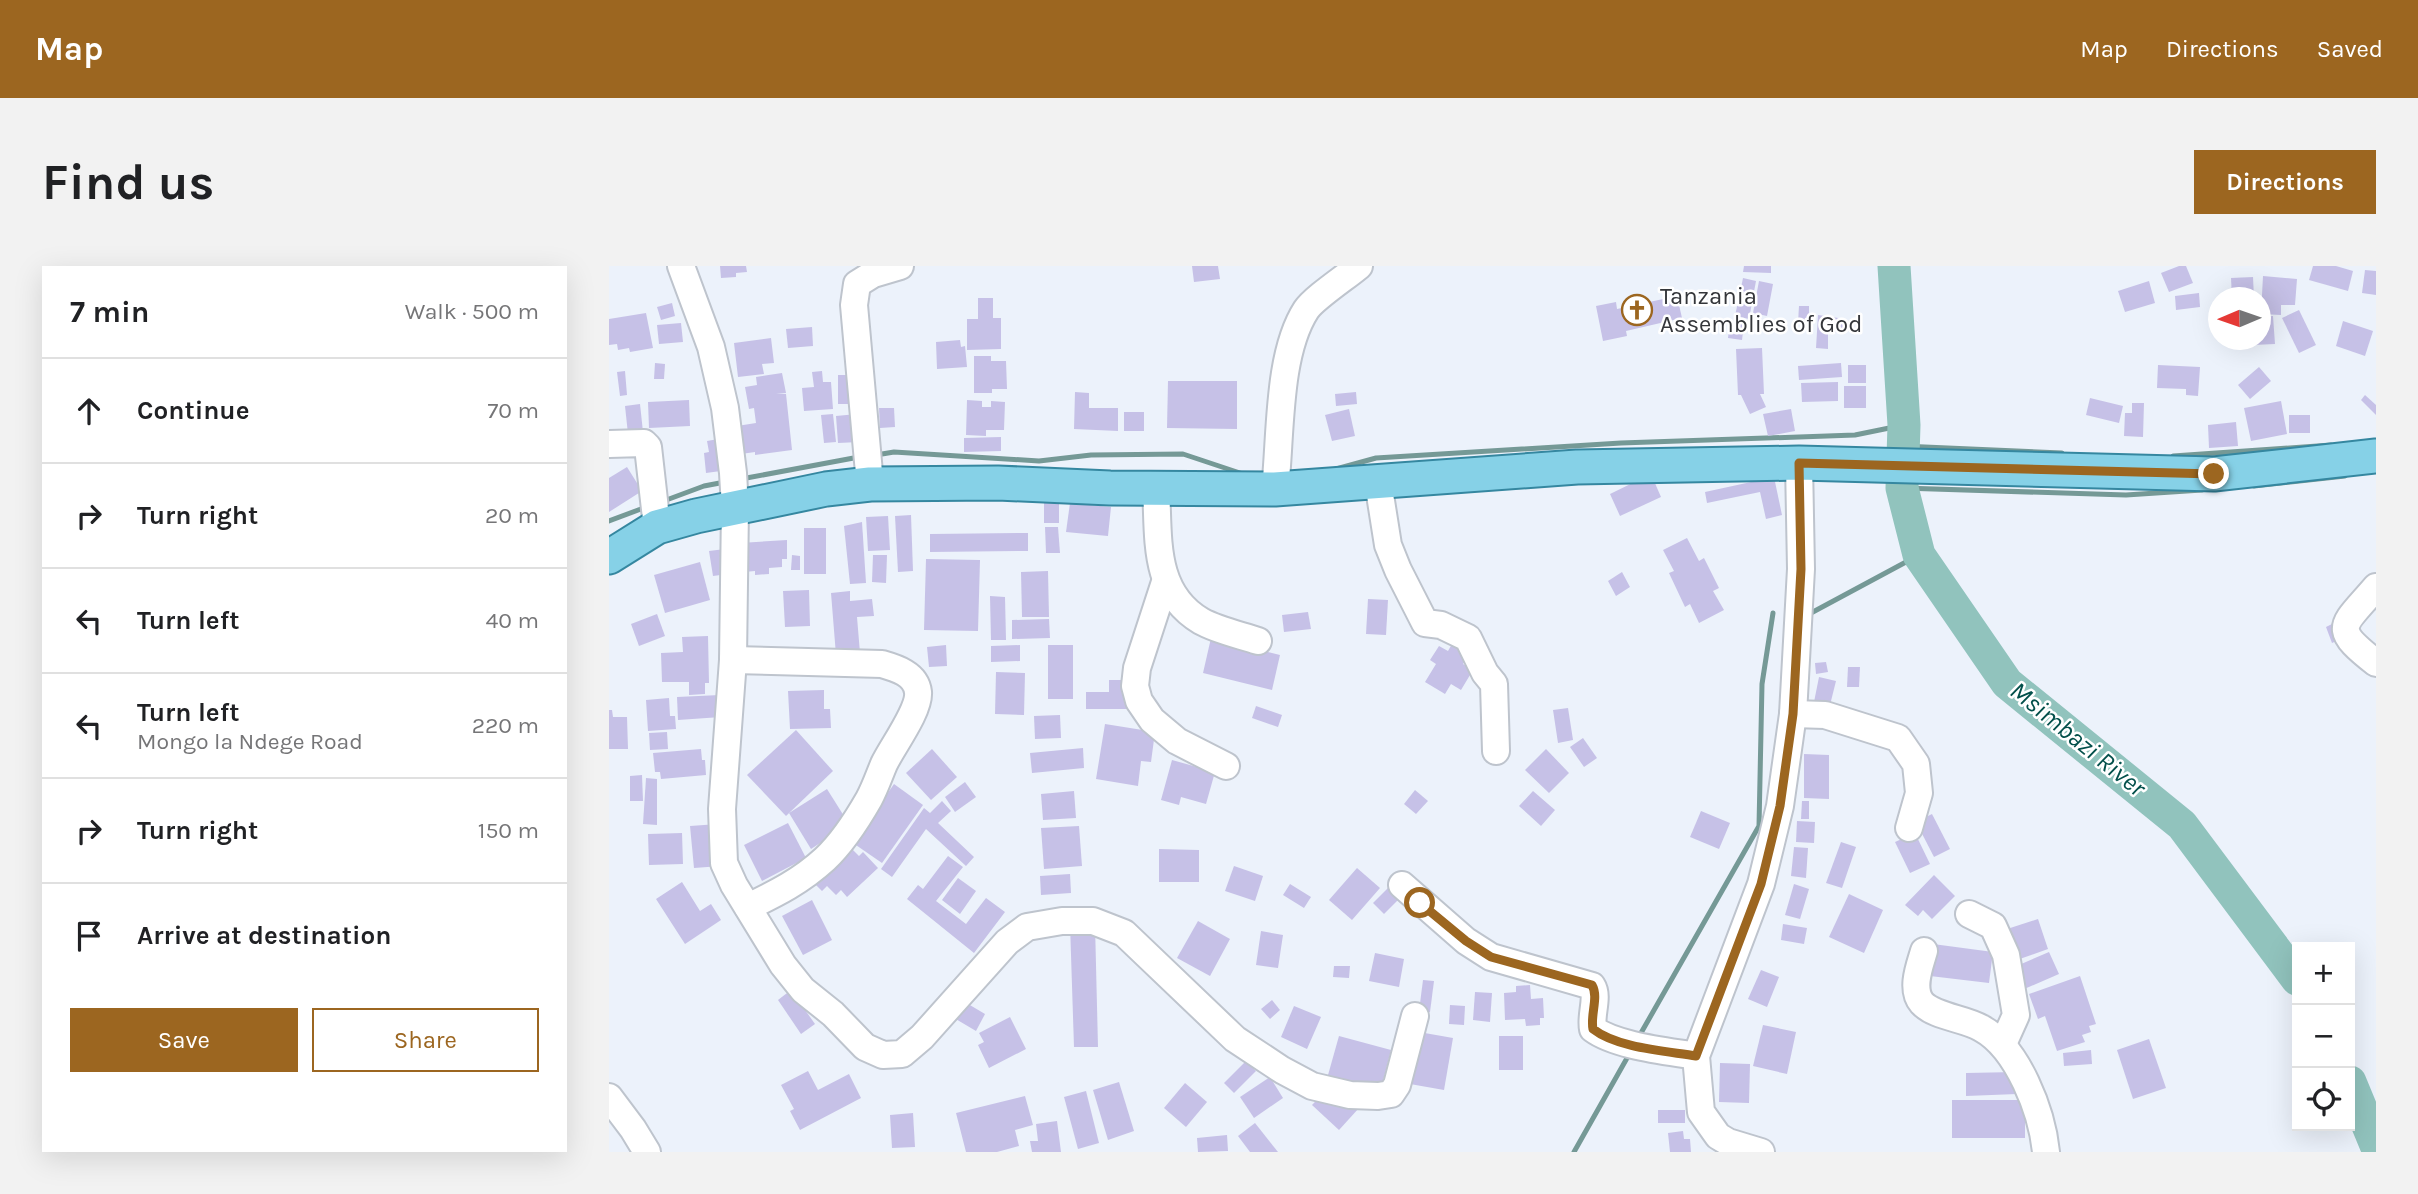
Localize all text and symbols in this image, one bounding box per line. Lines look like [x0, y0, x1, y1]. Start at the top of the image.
text: Map [35, 30, 103, 68]
text: Map [2080, 35, 2128, 63]
text: Directions [2166, 35, 2279, 63]
text: Saved [2317, 35, 2383, 63]
button: Directions [2194, 150, 2376, 214]
text: Find us [42, 154, 214, 211]
place label: Tanzania Assemblies of God [1660, 282, 1862, 338]
north arrow [2208, 287, 2271, 350]
church icon: Tanzania Assemblies of God [1620, 293, 1654, 327]
text: 7 min [70, 294, 150, 330]
text: Walk · 500 m [405, 298, 539, 325]
icon: ahead [70, 392, 108, 430]
text: Continue [137, 395, 249, 426]
text: 70 m [488, 397, 539, 424]
route end [2198, 458, 2229, 489]
icon: right [70, 497, 108, 535]
text: Turn right [137, 500, 258, 531]
text: 20 m [485, 502, 539, 529]
icon: left [70, 602, 108, 640]
text: Turn left [137, 605, 239, 636]
text: 40 m [486, 607, 539, 634]
water label: Msimbazi River [2004, 675, 2153, 804]
text: Turn left [137, 697, 239, 728]
icon: left [70, 707, 108, 745]
text: 220 m [472, 712, 539, 739]
text: Mongo la Ndege Road [137, 728, 363, 755]
icon: right [70, 812, 108, 850]
text: Turn right [137, 815, 258, 846]
text: 150 m [478, 817, 539, 844]
route start [1404, 887, 1435, 918]
icon: arrive [70, 917, 108, 955]
text: Arrive at destination [137, 920, 391, 951]
map controls [2292, 942, 2355, 1131]
button: + [2292, 942, 2355, 1005]
button: − [2292, 1005, 2355, 1068]
button: Save [70, 1008, 298, 1072]
button: Share [312, 1008, 539, 1072]
button: locate [2292, 1068, 2355, 1131]

